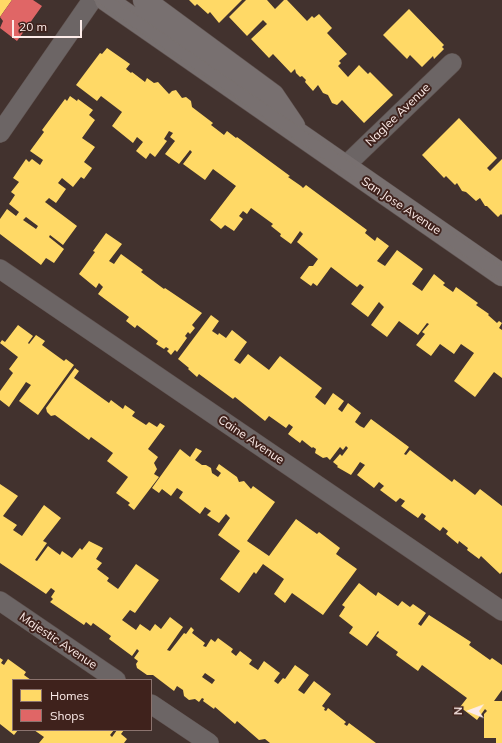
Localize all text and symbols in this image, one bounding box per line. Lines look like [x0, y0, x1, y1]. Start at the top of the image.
scale bar [14, 12, 84, 38]
text: 20 m [19, 19, 47, 34]
street label: Naglee Avenue [363, 81, 433, 149]
street label: San Jose Avenue [358, 174, 444, 238]
street label: Caine Avenue [215, 413, 287, 467]
street label: Majestic Avenue [16, 610, 100, 672]
legend [12, 679, 152, 731]
text: Homes [50, 688, 89, 703]
north arrow [450, 691, 490, 731]
text: N [451, 707, 465, 715]
text: Shops [50, 708, 85, 723]

